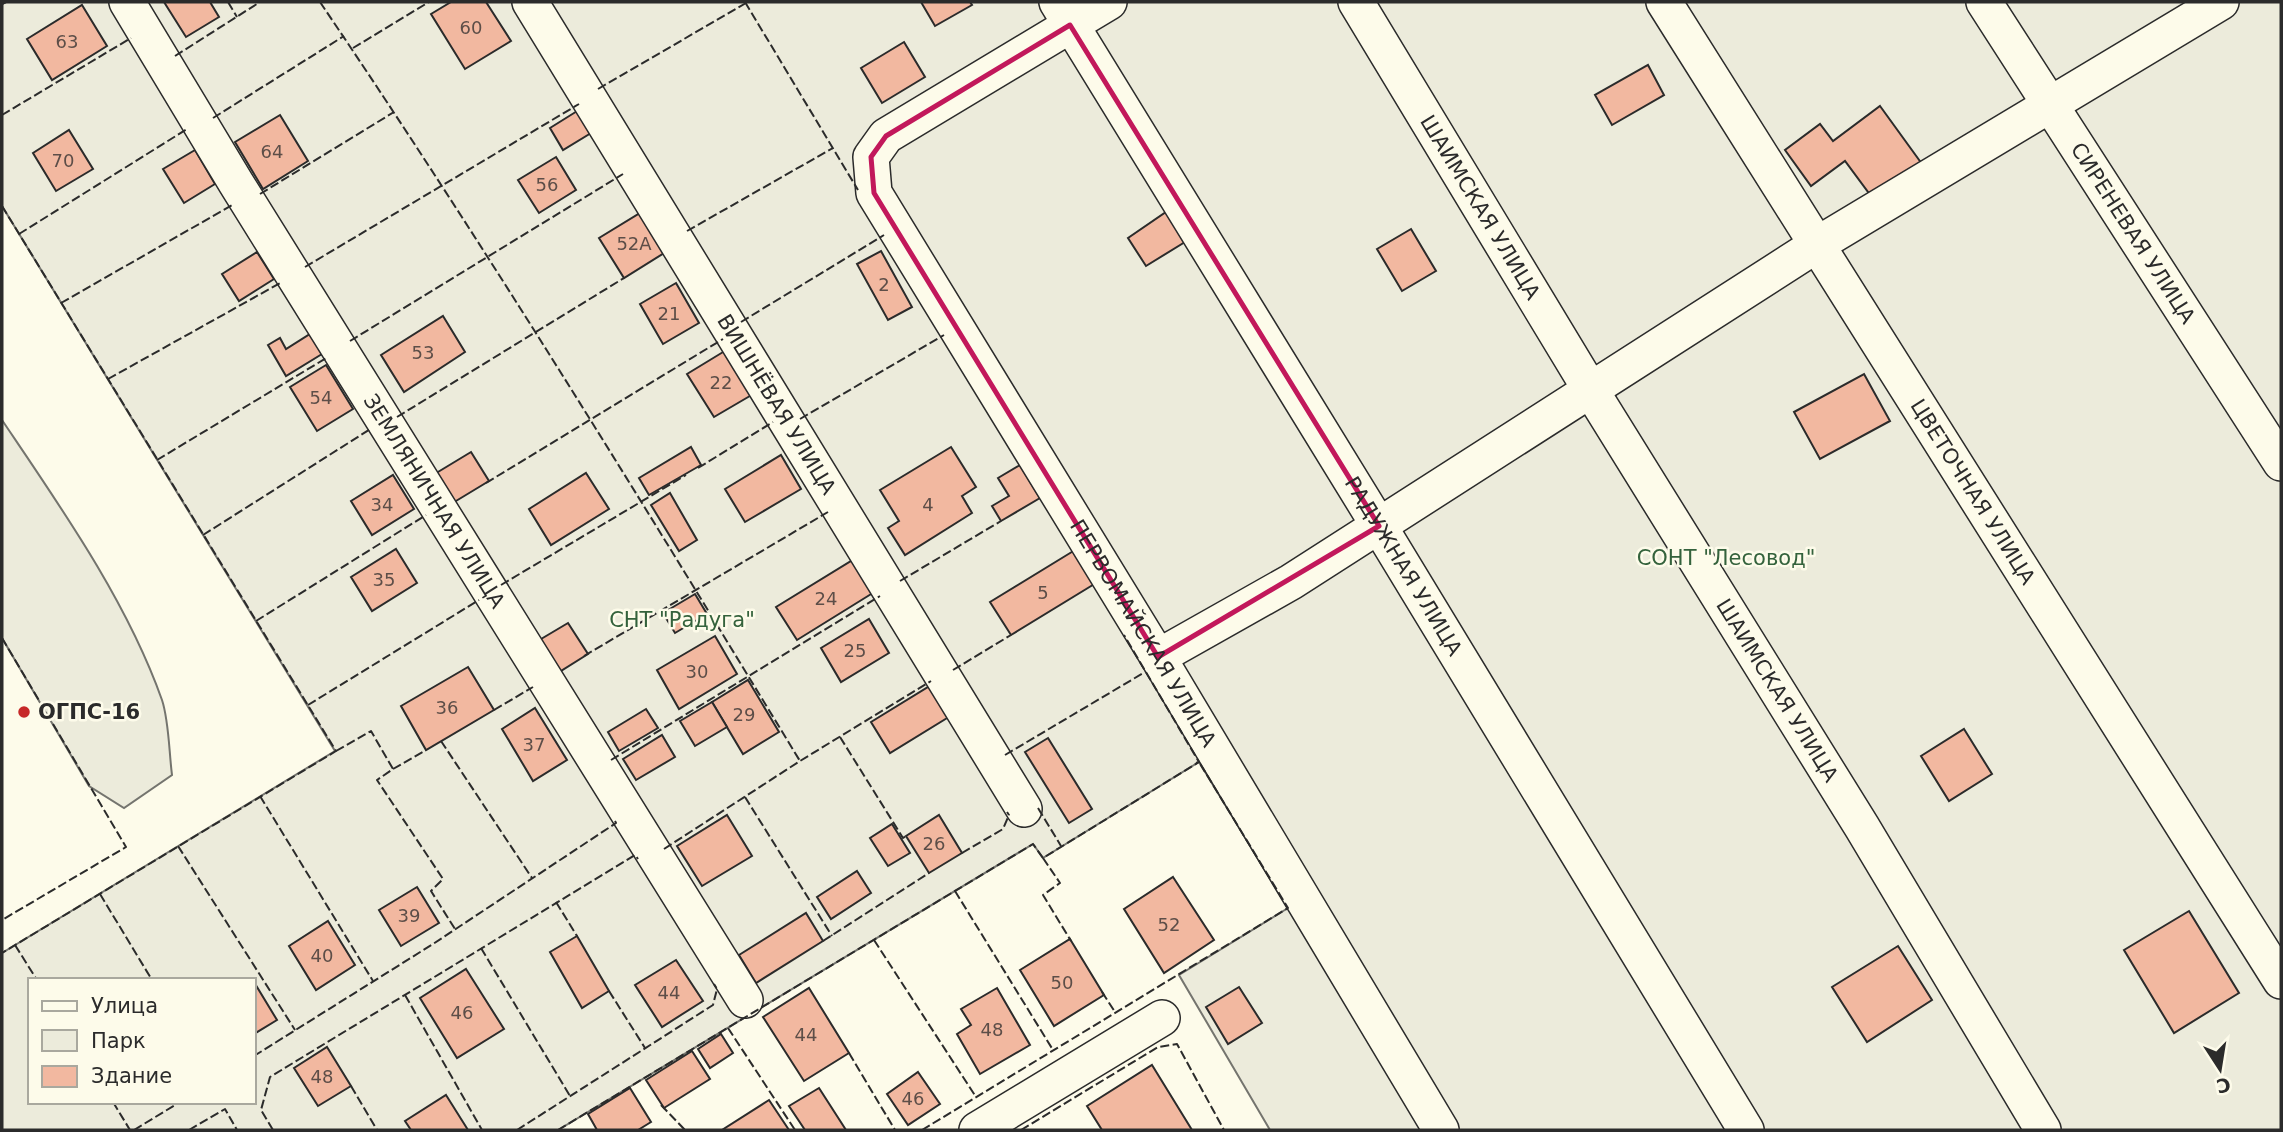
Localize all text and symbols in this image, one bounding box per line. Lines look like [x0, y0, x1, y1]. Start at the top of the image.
house number: 60 [460, 17, 482, 38]
house number: 63 [56, 31, 78, 52]
street label: ШАИМСКАЯ УЛИЦА [1415, 111, 1545, 304]
street label: СИРЕНЕВАЯ УЛИЦА [2066, 138, 2200, 329]
house number: 64 [261, 141, 283, 162]
house number: 70 [52, 150, 74, 171]
house number: 56 [536, 174, 558, 195]
house number: 52А [616, 233, 652, 254]
house number: 2 [878, 274, 890, 295]
house number: 21 [658, 303, 680, 324]
street label: ВИШНЁВАЯ УЛИЦА [712, 310, 841, 500]
house number: 53 [412, 342, 434, 363]
house number: 22 [710, 372, 732, 393]
house number: 54 [310, 387, 332, 408]
street label: ЗЕМЛЯНИЧНАЯ УЛИЦА [358, 390, 510, 613]
street label: ЦВЕТОЧНАЯ УЛИЦА [1905, 395, 2040, 589]
street label: РАДУЖНАЯ УЛИЦА [1340, 472, 1467, 661]
house number: 34 [371, 494, 393, 515]
house number: 4 [922, 494, 934, 515]
street label: ПЕРВОМАЙСКАЯ УЛИЦА [1065, 515, 1221, 752]
park label: СОНТ "Лесовод" [1637, 546, 1815, 570]
house number: 35 [373, 569, 395, 590]
house number: 5 [1037, 582, 1049, 603]
house number: 24 [815, 588, 837, 609]
street label: ШАИМСКАЯ УЛИЦА [1711, 594, 1843, 787]
park label: СНТ "Радуга" [609, 608, 755, 632]
house number: 25 [844, 640, 866, 661]
house number: 30 [686, 661, 708, 682]
house number: 36 [436, 697, 458, 718]
place label: ОГПС-16 [38, 700, 140, 724]
marker: ОГПС-16 [16, 704, 32, 720]
house number: 29 [733, 704, 755, 725]
house number: 37 [523, 734, 545, 755]
house number: 26 [923, 833, 945, 854]
house number: 39 [398, 905, 420, 926]
house number: 52 [1158, 914, 1180, 935]
house number: 40 [311, 945, 333, 966]
house number: 50 [1051, 972, 1073, 993]
legend [28, 978, 256, 1104]
house number: 44 [658, 982, 680, 1003]
text: Улица [91, 994, 158, 1018]
house number: 46 [451, 1002, 473, 1023]
house number: 48 [981, 1019, 1003, 1040]
house number: 44 [795, 1024, 817, 1045]
text: Парк [91, 1029, 146, 1053]
north arrow [2185, 1034, 2255, 1104]
text: Здание [91, 1064, 172, 1088]
house number: 48 [311, 1066, 333, 1087]
text: С [2214, 1073, 2233, 1098]
house number: 46 [902, 1088, 924, 1109]

